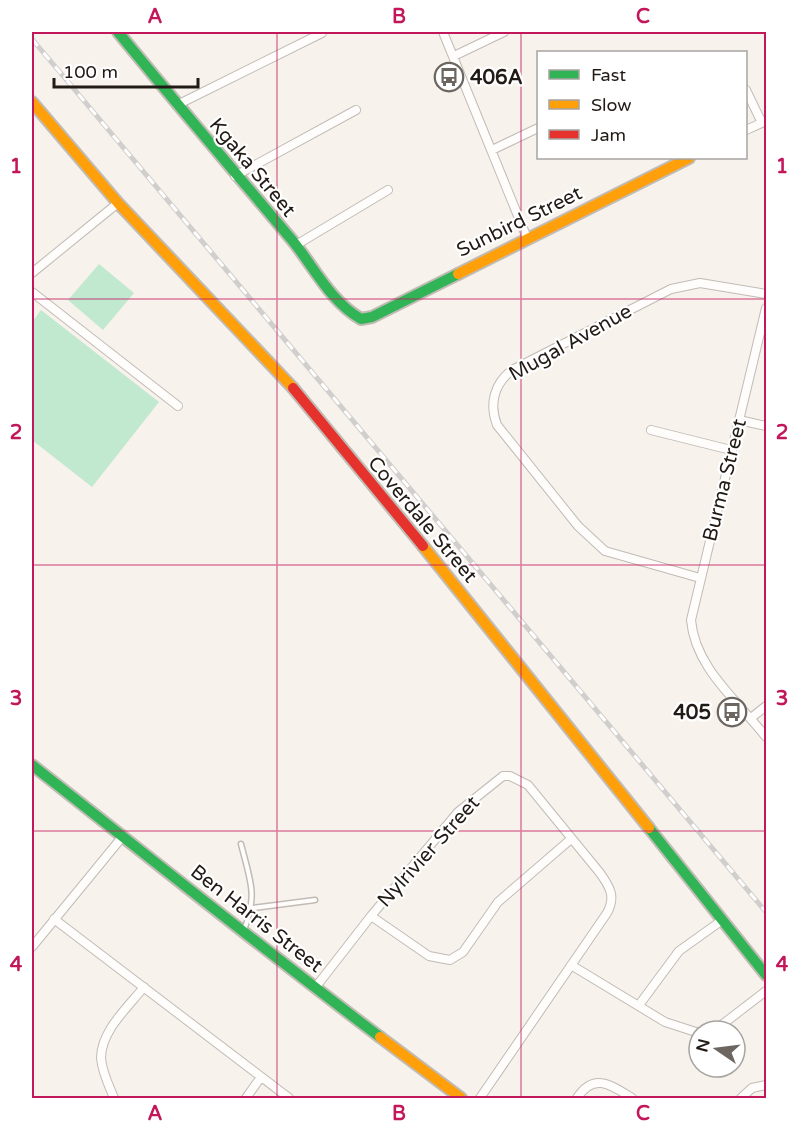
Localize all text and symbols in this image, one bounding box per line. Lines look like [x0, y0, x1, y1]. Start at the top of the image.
text: A [148, 5, 163, 29]
text: B [392, 5, 406, 29]
text: C [636, 5, 650, 29]
scale bar [54, 51, 198, 89]
legend [537, 51, 747, 159]
text: 100 m [63, 61, 118, 83]
bus stop icon: 406A [433, 61, 465, 93]
text: Fast [591, 64, 626, 86]
place label: 406A [470, 66, 523, 90]
text: Slow [591, 94, 632, 116]
street label: Kgaka Street [204, 113, 301, 222]
text: Jam [591, 124, 626, 146]
text: 1 [10, 155, 22, 179]
text: 1 [776, 155, 788, 179]
street label: Sunbird Street [453, 181, 586, 263]
street label: Mugal Avenue [505, 299, 636, 387]
street label: Burma Street [698, 416, 752, 544]
text: 2 [10, 421, 22, 445]
text: 2 [776, 421, 788, 445]
street label: Coverdale Street [362, 452, 482, 588]
text: 3 [10, 687, 22, 711]
text: 3 [776, 687, 788, 711]
bus stop icon: 405 [716, 696, 748, 728]
place label: 405 [673, 701, 711, 725]
street label: Nylrivier Street [373, 791, 485, 912]
street label: Ben Harris Street [186, 860, 328, 978]
text: 4 [10, 953, 23, 977]
text: 4 [776, 953, 789, 977]
north arrow [687, 1019, 747, 1079]
text: N [692, 1037, 715, 1054]
text: A [148, 1102, 163, 1126]
text: B [392, 1102, 406, 1126]
text: C [636, 1102, 650, 1126]

